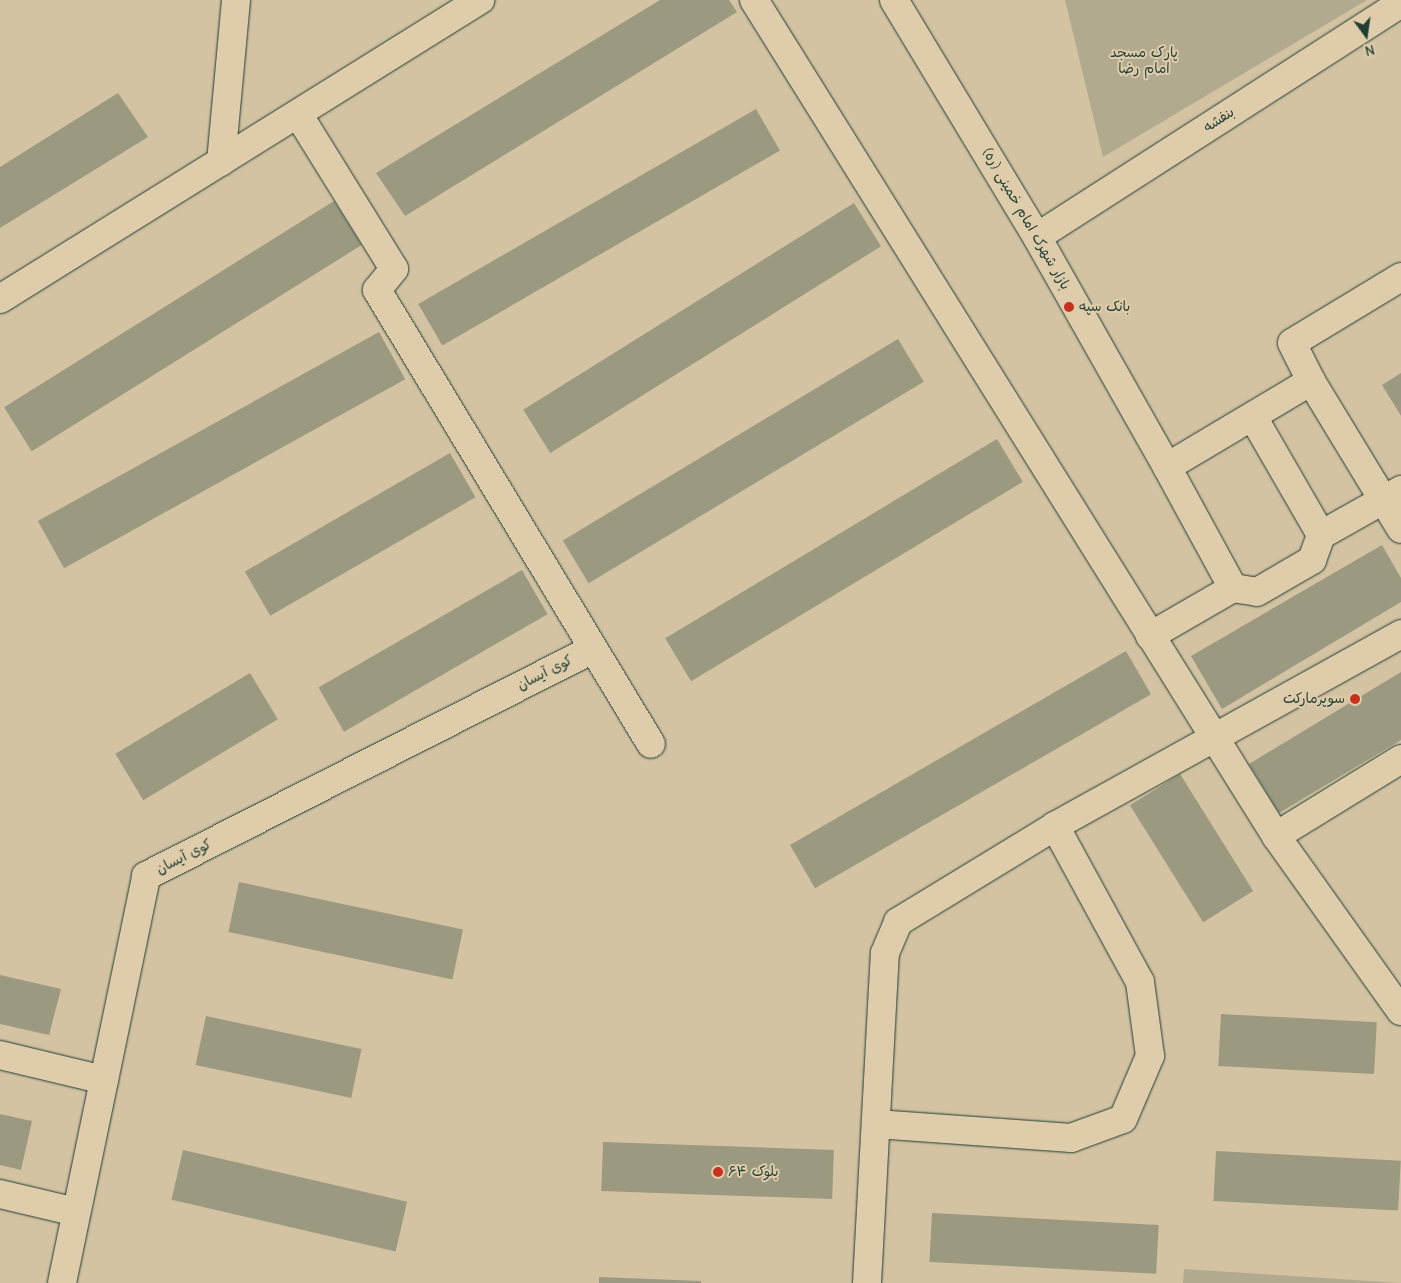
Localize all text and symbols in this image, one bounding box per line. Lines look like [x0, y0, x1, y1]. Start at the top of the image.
north arrow [1341, 10, 1391, 60]
text: N [1363, 41, 1376, 59]
park label: پارک مسجد امام رضا [1110, 45, 1178, 78]
street label: بنفشه [1200, 104, 1238, 136]
street label: بازار شهرک امام خمینی (ره) [978, 145, 1074, 293]
place label: بانک سپه [1079, 299, 1130, 315]
marker: بانک سپه [1063, 301, 1075, 313]
street label: کوی آیسان [515, 652, 575, 694]
place label: سوپرمارکت [1283, 691, 1345, 707]
marker: سوپرمارکت [1349, 693, 1361, 705]
street label: کوی آیسان [154, 836, 214, 878]
place label: بلوک ۶۴ [728, 1164, 779, 1180]
marker: بلوک ۶۴ [712, 1166, 724, 1178]

